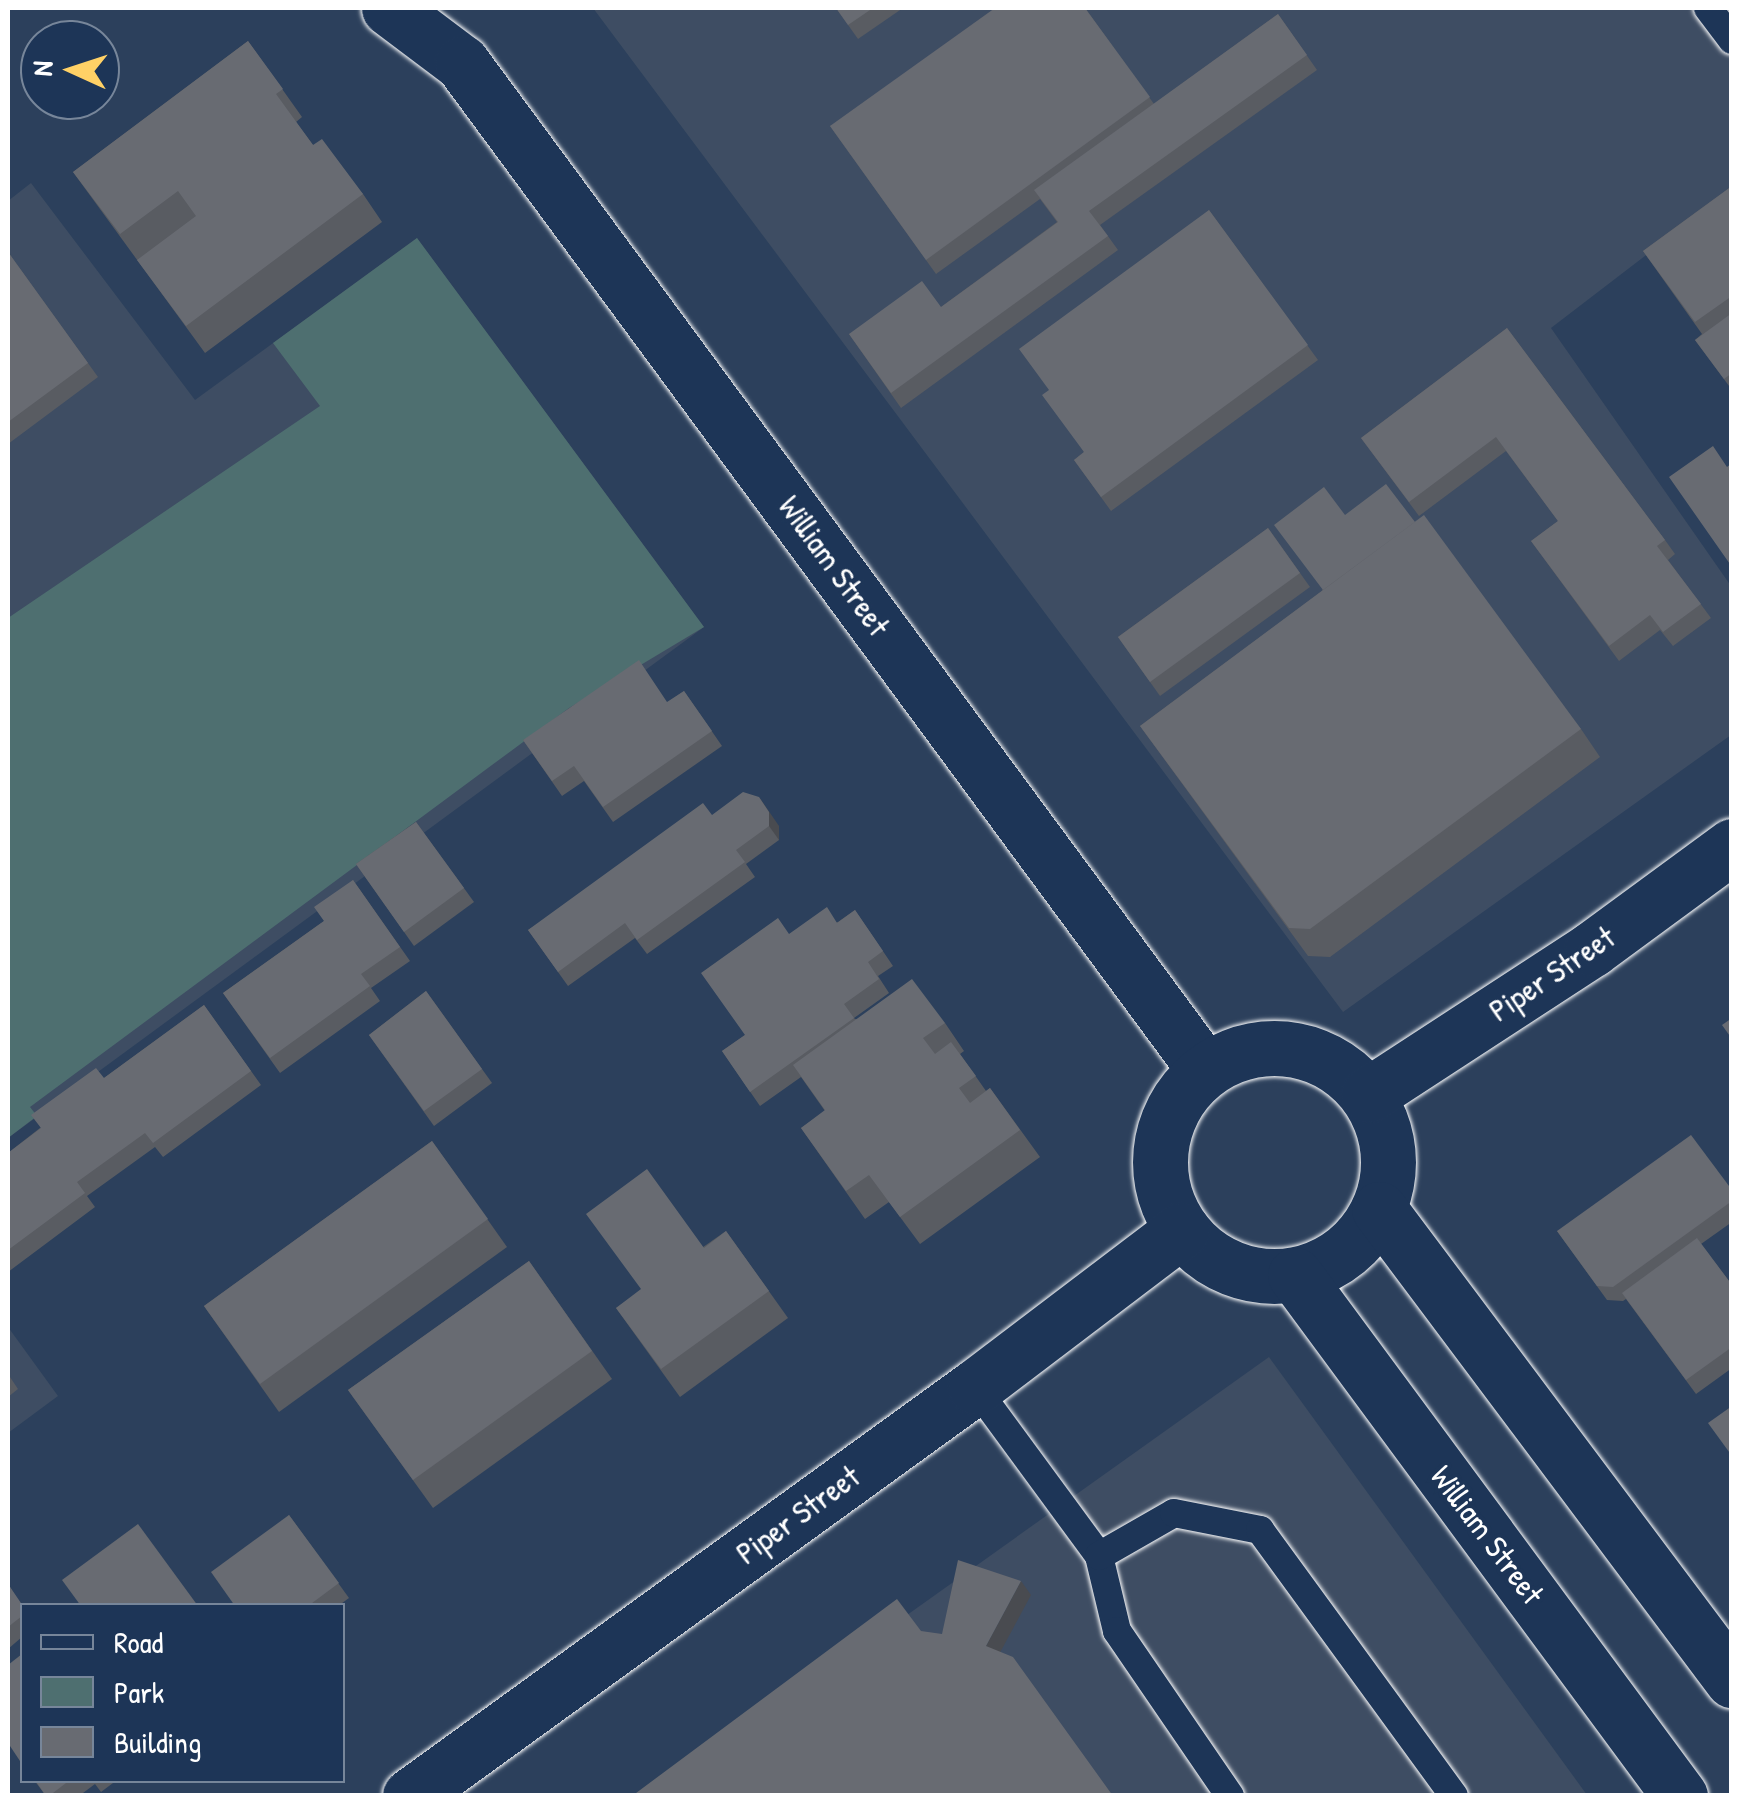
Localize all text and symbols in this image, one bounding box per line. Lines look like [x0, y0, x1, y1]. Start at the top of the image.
north arrow [20, 20, 120, 120]
text: N [23, 60, 61, 77]
street label: William Street [770, 488, 898, 644]
street label: Piper Street [1482, 918, 1622, 1030]
street label: Piper Street [729, 1457, 867, 1573]
street label: William Street [1422, 1458, 1552, 1612]
legend [20, 1603, 345, 1783]
text: Road [114, 1622, 163, 1662]
text: Park [114, 1672, 164, 1712]
text: Building [114, 1722, 201, 1762]

